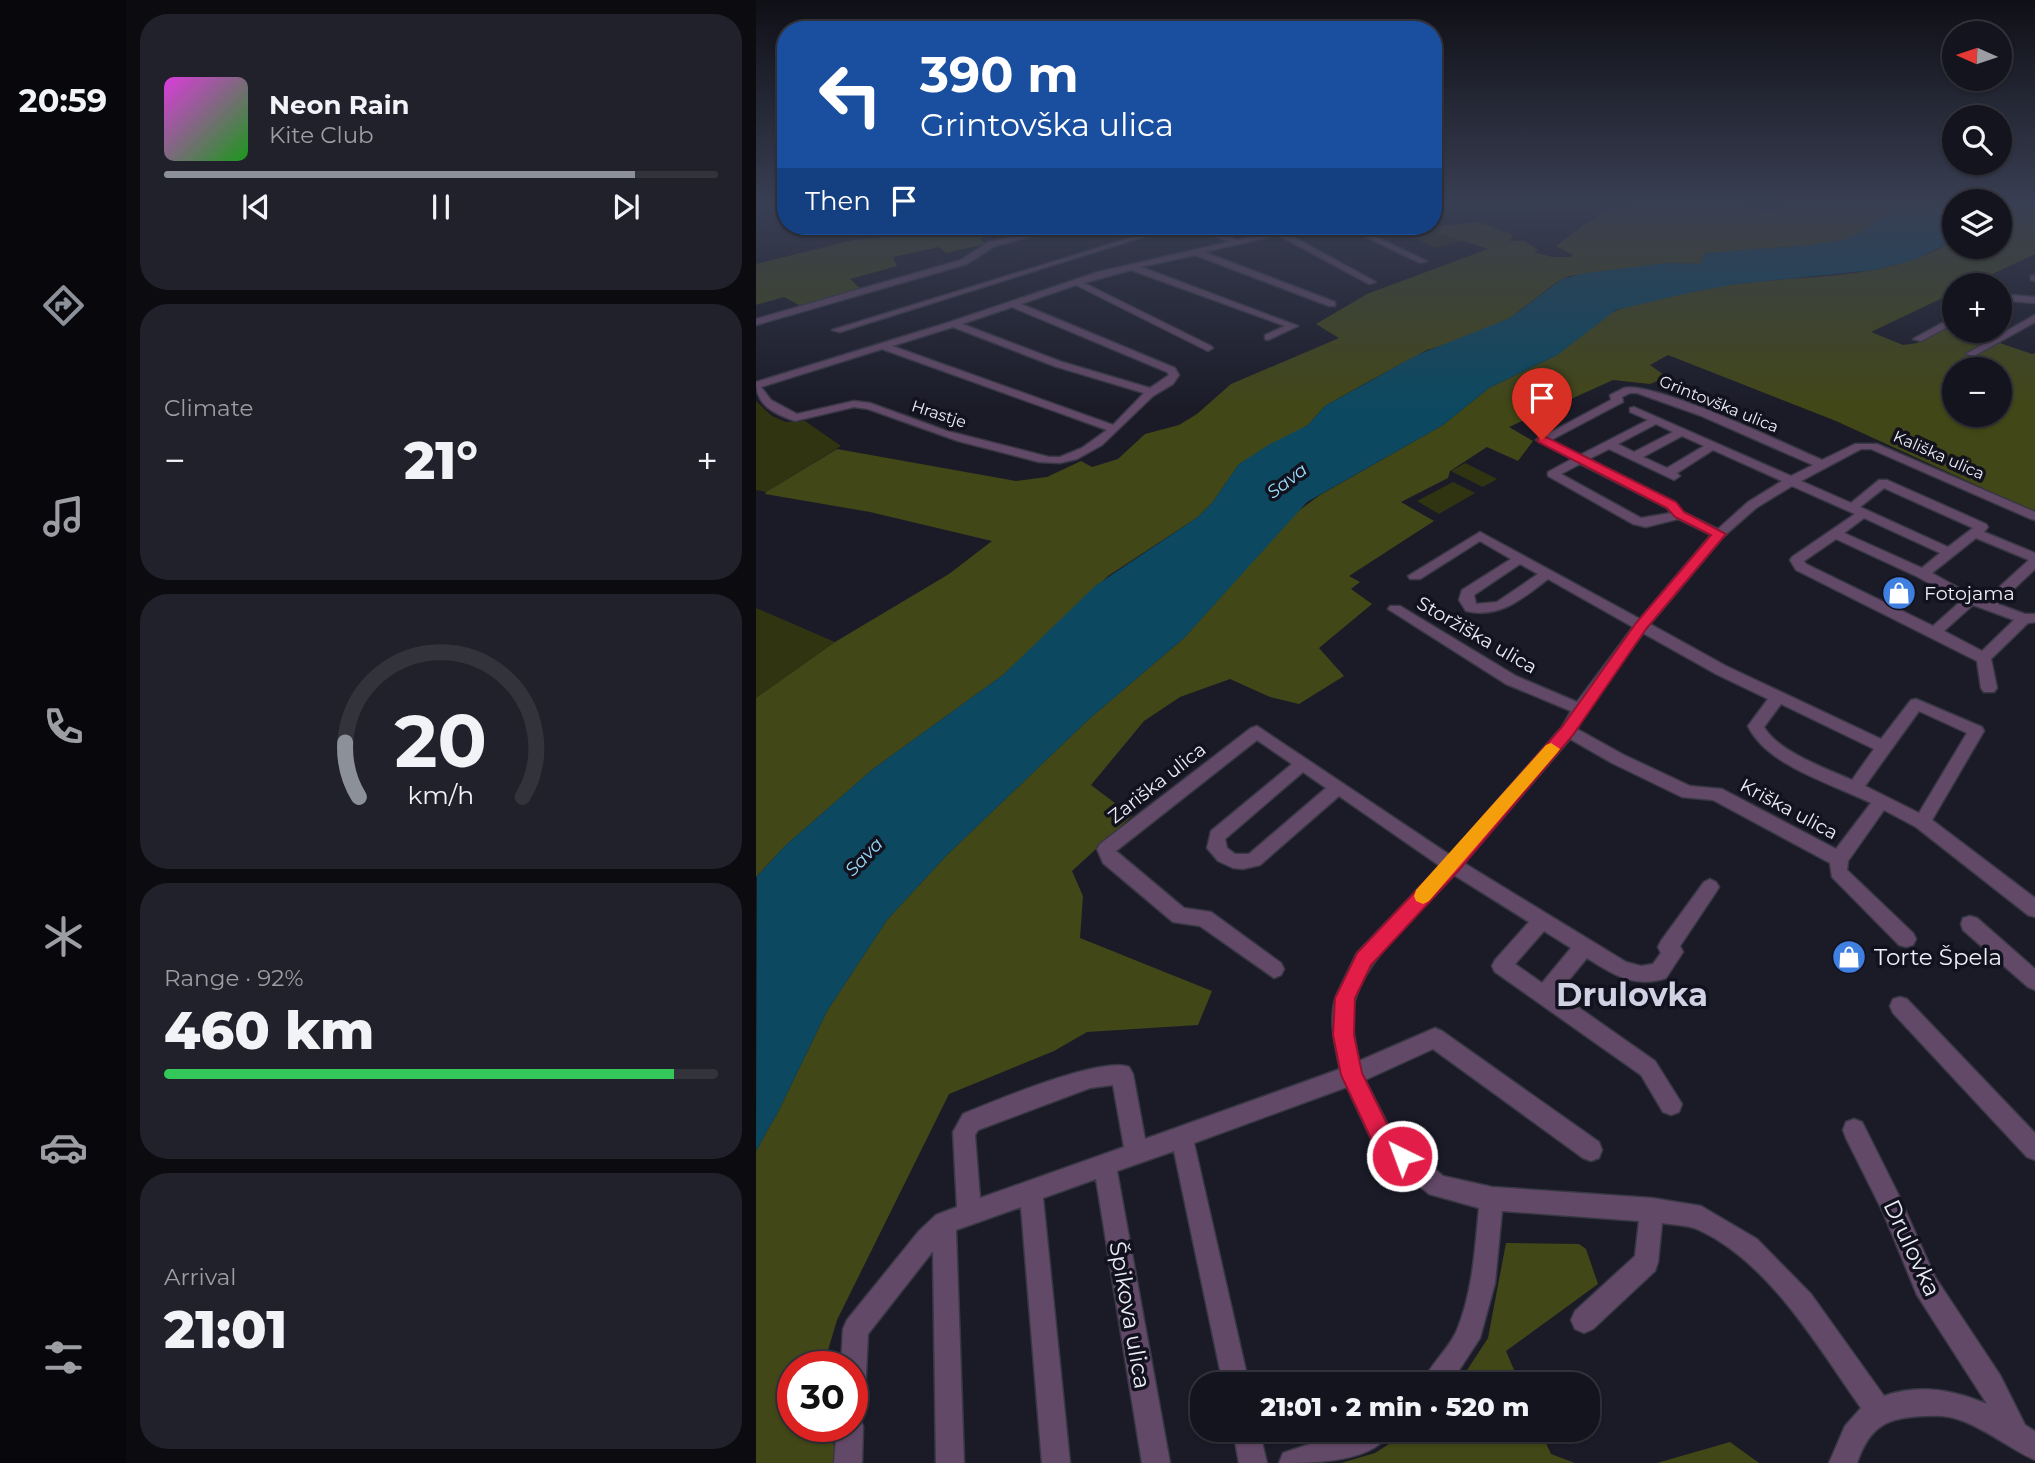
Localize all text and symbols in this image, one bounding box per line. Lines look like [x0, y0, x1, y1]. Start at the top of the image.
north arrow [1942, 21, 2012, 91]
map controls [1942, 21, 2012, 427]
text: 390 m [920, 45, 1079, 104]
icon: left [805, 49, 896, 140]
text: 20:59 [19, 81, 107, 120]
text: Neon Rain [269, 89, 410, 121]
text: Grintovška ulica [920, 105, 1174, 144]
button: search [1942, 105, 2012, 175]
text: Kite Club [269, 121, 374, 149]
icon: arrive [885, 182, 923, 220]
text: Then [805, 185, 871, 217]
icon: previous [237, 188, 275, 226]
icon: pause [422, 188, 460, 226]
icon: next [607, 188, 645, 226]
button: layers [1942, 189, 2012, 259]
button: + [1942, 273, 2012, 343]
icon: directions [39, 281, 88, 330]
button: − [1942, 357, 2012, 427]
pin [1512, 368, 1572, 440]
street label: Grintovška ulica [1657, 371, 1781, 437]
icon: arrive [1523, 379, 1561, 417]
text: Climate [164, 394, 253, 422]
street label: Hrastje [909, 396, 969, 432]
street label: Kališka ulica [1890, 426, 1988, 484]
text: 21° [404, 429, 478, 492]
text: − [164, 437, 186, 484]
text: + [696, 437, 718, 484]
water label: Sava [1262, 459, 1312, 503]
icon: music [39, 492, 88, 541]
shop icon: Fotojama [1880, 574, 1918, 612]
place label: Fotojama [1924, 582, 2015, 605]
street label: Storžiška ulica [1413, 591, 1541, 679]
text: 20 [395, 698, 487, 786]
icon: phone [39, 702, 88, 751]
street label: Zariška ulica [1104, 738, 1210, 828]
street label: Kriška ulica [1736, 774, 1842, 844]
text: km/h [408, 780, 474, 810]
water label: Sava [840, 833, 888, 881]
icon: climate [39, 912, 88, 961]
shop icon: Torte Špela [1830, 938, 1868, 976]
place label: Torte Špela [1874, 943, 2002, 971]
text: Range · 92% [164, 964, 304, 992]
district label: Drulovka [1556, 975, 1708, 1014]
text: 460 km [164, 999, 374, 1062]
position arrow [1365, 1119, 1439, 1193]
icon: car [39, 1123, 88, 1172]
street label: Drulovka [1877, 1195, 1947, 1301]
street label: Špikova ulica [1103, 1239, 1157, 1391]
text: Arrival [164, 1263, 237, 1291]
text: 21:01 [164, 1298, 287, 1361]
icon: filters [39, 1333, 88, 1382]
speed limit sign: 30 [777, 1351, 868, 1442]
text: 21:01 · 2 min · 520 m [1261, 1391, 1530, 1423]

